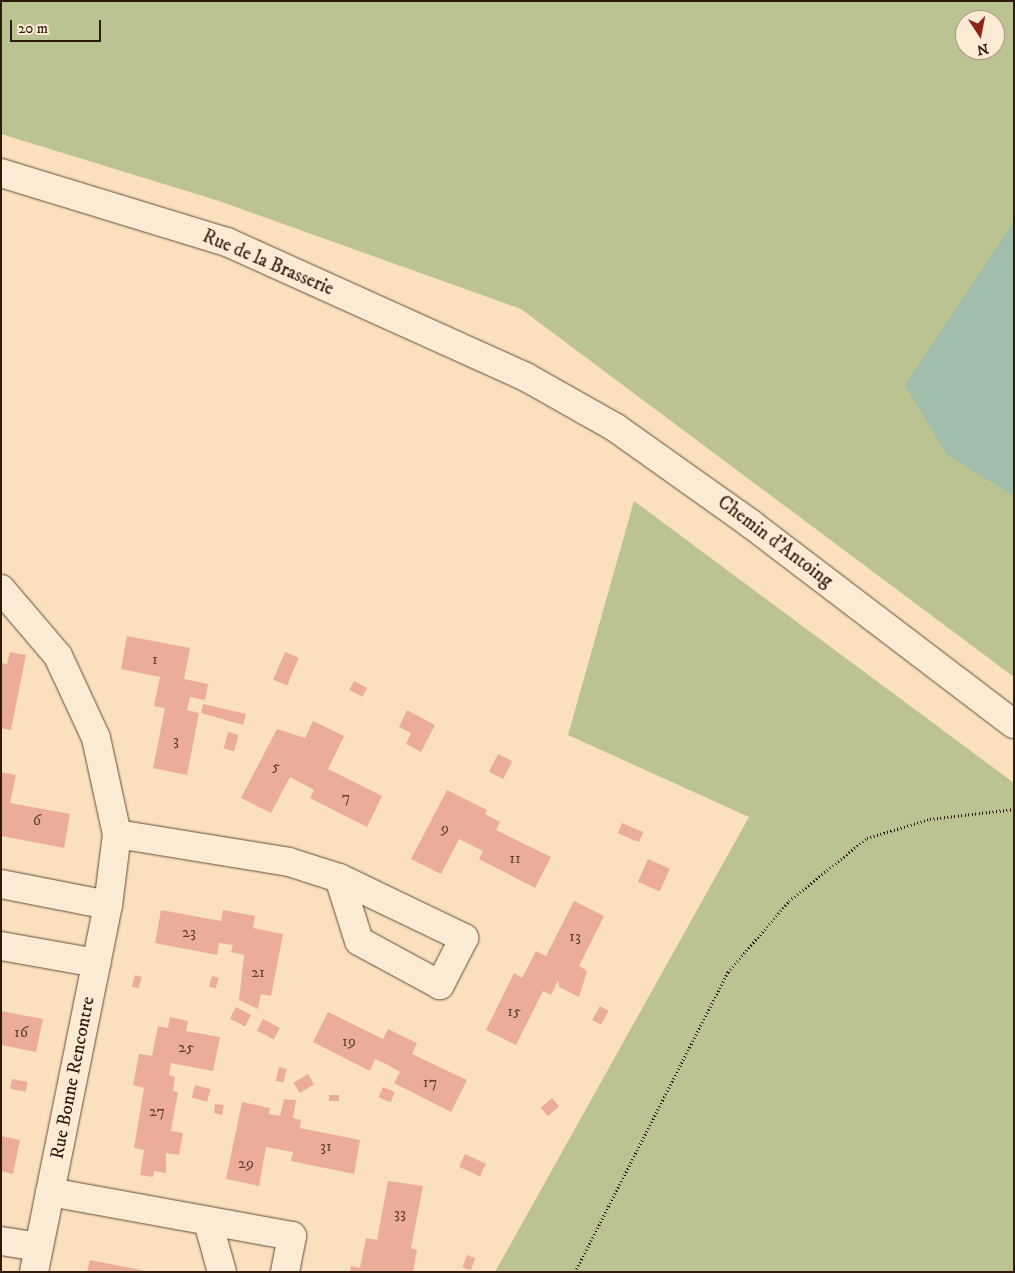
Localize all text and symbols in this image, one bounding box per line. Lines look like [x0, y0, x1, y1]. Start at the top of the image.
scale bar [12, 10, 104, 42]
north arrow [955, 10, 1005, 60]
text: 20 m [18, 19, 48, 38]
text: N [975, 39, 990, 59]
street label: Rue de la Brasserie [199, 225, 337, 301]
street label: Chemin d'Antoing [713, 491, 837, 593]
house number: 1 [152, 649, 158, 669]
house number: 3 [173, 730, 179, 750]
house number: 5 [272, 756, 280, 776]
house number: 7 [342, 787, 350, 807]
house number: 6 [33, 810, 41, 830]
house number: 9 [441, 818, 449, 838]
house number: 11 [509, 848, 521, 868]
house number: 23 [182, 922, 196, 942]
house number: 13 [569, 926, 581, 946]
house number: 21 [251, 962, 265, 982]
street label: Rue Bonne Rencontre [46, 995, 100, 1161]
house number: 15 [507, 1001, 521, 1021]
house number: 16 [14, 1022, 28, 1042]
house number: 19 [342, 1031, 356, 1051]
house number: 25 [178, 1037, 194, 1057]
house number: 17 [423, 1072, 437, 1092]
house number: 27 [149, 1101, 165, 1121]
house number: 31 [320, 1136, 332, 1156]
house number: 29 [238, 1153, 254, 1173]
house number: 33 [394, 1203, 406, 1223]

